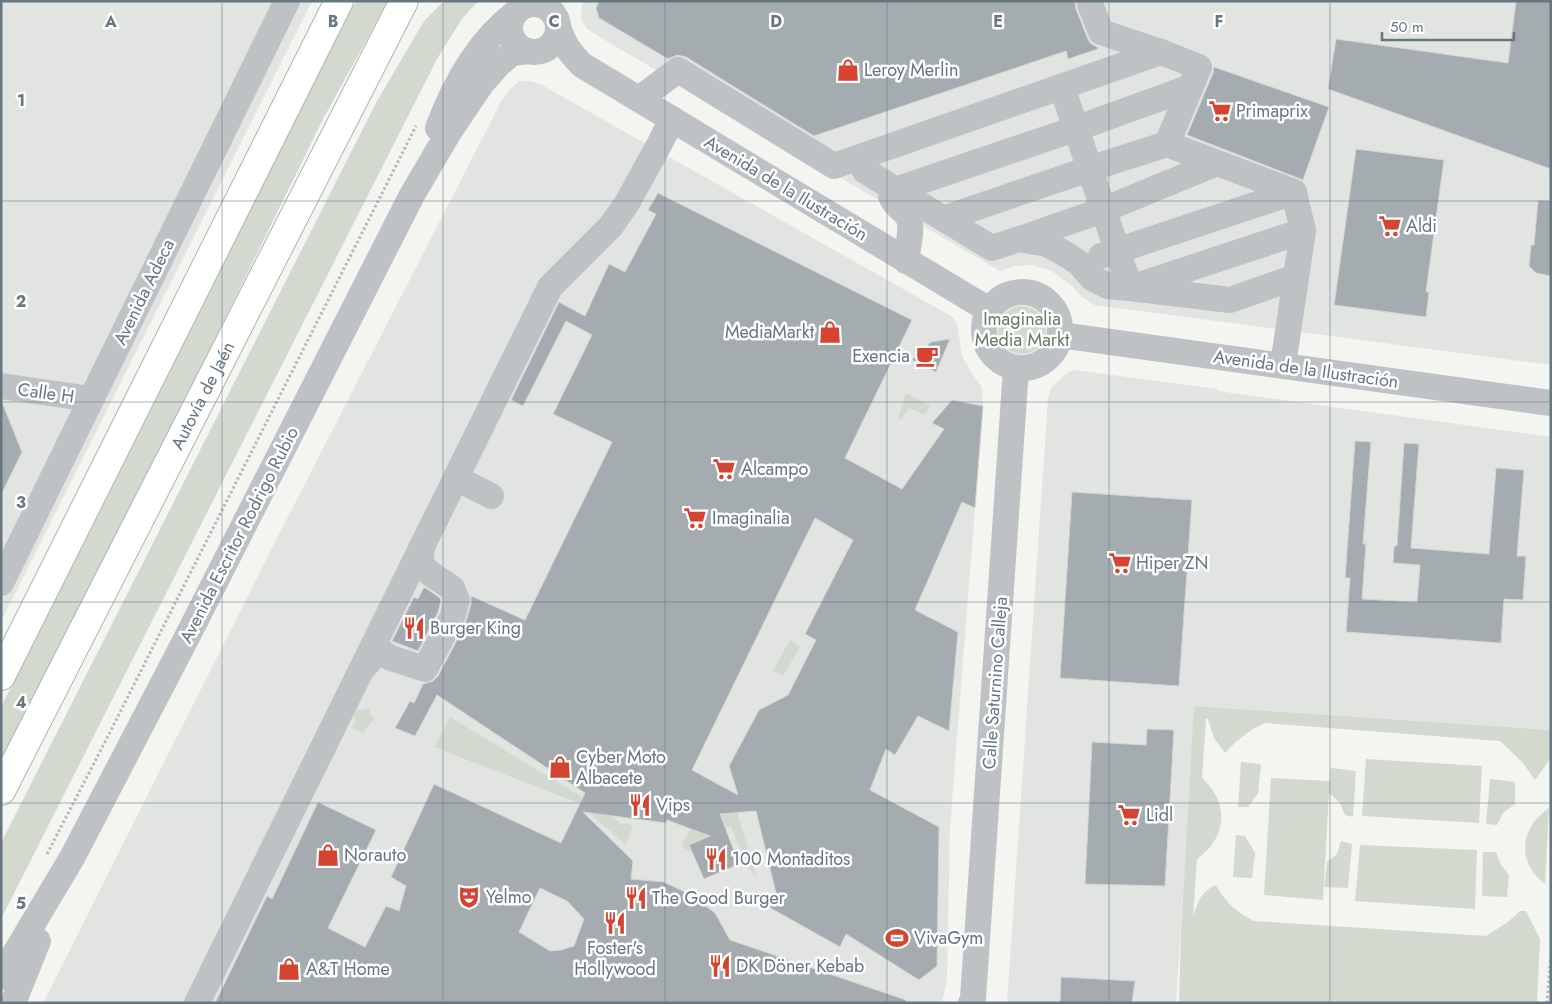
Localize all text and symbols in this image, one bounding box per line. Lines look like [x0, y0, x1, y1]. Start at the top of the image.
text: A [104, 10, 117, 33]
text: B [328, 10, 338, 33]
text: C [548, 10, 560, 33]
text: D [770, 10, 782, 33]
text: E [993, 10, 1003, 33]
text: F [1215, 10, 1223, 33]
scale bar [1382, 10, 1514, 42]
text: 50 m [1390, 16, 1424, 38]
shop icon: Leroy Merlin [835, 57, 861, 83]
place label: Leroy Merlin [864, 57, 958, 83]
text: 1 [17, 89, 25, 112]
supermarket icon: Primaprix [1207, 98, 1233, 124]
place label: Primaprix [1236, 98, 1308, 124]
street label: Avenida de la Ilustración [699, 129, 873, 247]
supermarket icon: Aldi [1377, 213, 1403, 239]
place label: Aldi [1406, 213, 1437, 239]
street label: Avenida Adeca [107, 235, 181, 349]
text: 2 [16, 290, 26, 313]
park label: Imaginalia Media Markt [975, 306, 1070, 353]
place label: MediaMarkt [725, 319, 815, 345]
shop icon: MediaMarkt [817, 319, 843, 345]
street label: Autovía de Jaén [164, 337, 241, 454]
place label: Exencia [852, 343, 910, 369]
cafe icon: Exencia [914, 343, 940, 369]
street label: Avenida de la Ilustración [1212, 343, 1400, 395]
street label: Calle H [16, 376, 76, 410]
street label: Avenida Escritor Rodrigo Rubio [173, 422, 305, 648]
supermarket icon: Alcampo [711, 456, 737, 482]
place label: Alcampo [741, 456, 809, 482]
text: 3 [16, 491, 26, 514]
supermarket icon: Imaginalia [682, 505, 708, 531]
place label: Imaginalia [712, 505, 790, 531]
supermarket icon: Hiper ZN [1107, 550, 1133, 576]
place label: Hiper ZN [1136, 550, 1208, 576]
street label: Calle Saturnino Calleja [976, 596, 1014, 770]
restaurant icon: Burger King [401, 615, 427, 641]
place label: Burger King [430, 615, 521, 641]
text: 4 [15, 691, 27, 714]
place label: Cyber Moto Albacete [576, 744, 666, 791]
shop icon: Cyber Moto Albacete [547, 754, 573, 780]
restaurant icon: Vips [627, 792, 653, 818]
place label: Vips [656, 792, 690, 818]
supermarket icon: Lidl [1116, 802, 1142, 828]
place label: Lidl [1146, 802, 1173, 828]
shop icon: Norauto [315, 842, 341, 868]
place label: Norauto [344, 842, 406, 868]
restaurant icon: 100 Montaditos [703, 846, 729, 872]
place label: 100 Montaditos [732, 846, 850, 872]
theatre icon: Yelmo [456, 884, 482, 910]
place label: Yelmo [486, 884, 532, 910]
restaurant icon: The Good Burger [623, 885, 649, 911]
place label: The Good Burger [652, 885, 786, 911]
text: 5 [16, 892, 26, 915]
restaurant icon: Foster's Hollywood [602, 910, 628, 936]
sports icon: VivaGym [884, 925, 910, 951]
place label: VivaGym [914, 925, 983, 951]
place label: Foster's Hollywood [574, 935, 656, 982]
restaurant icon: DK Döner Kebab [707, 953, 733, 979]
place label: DK Döner Kebab [736, 953, 864, 979]
shop icon: A&T Home [276, 956, 302, 982]
place label: A&T Home [306, 956, 390, 982]

